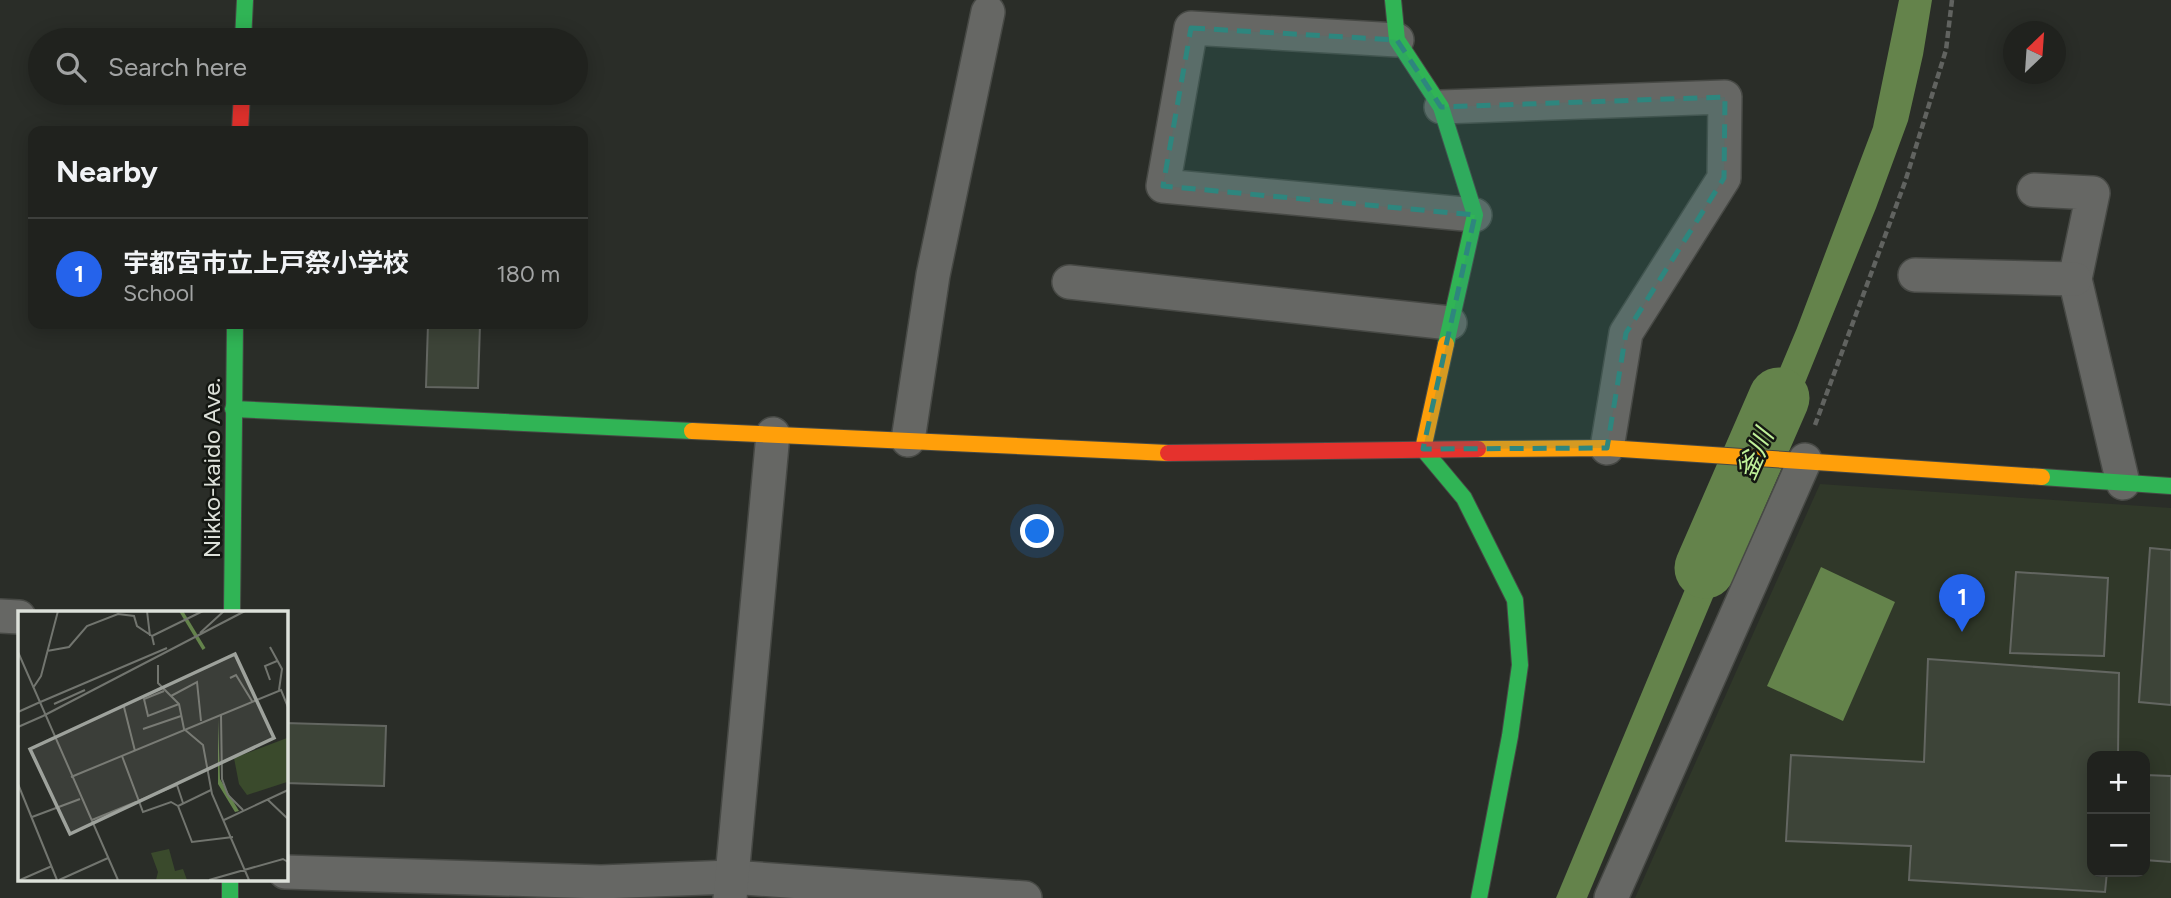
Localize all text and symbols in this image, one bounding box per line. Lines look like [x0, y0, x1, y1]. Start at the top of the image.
north arrow [2003, 21, 2066, 84]
search box [28, 28, 588, 105]
icon: search [52, 48, 90, 86]
text: Search here [108, 51, 247, 83]
text: Nearby [56, 153, 158, 190]
text: 宇都宮市立上戸祭小学校 [123, 247, 409, 279]
text: 1 [74, 260, 84, 288]
text: 180 m [496, 260, 560, 288]
text: School [123, 279, 194, 307]
street label: Nikko-kaido Ave. [197, 378, 226, 558]
water label: 釜川 [1730, 421, 1781, 484]
your location [1020, 514, 1054, 548]
pin: 1 [1939, 574, 1985, 632]
inset map [18, 611, 287, 880]
map controls [2087, 751, 2150, 877]
button: + [2087, 751, 2150, 814]
button: − [2087, 814, 2150, 877]

